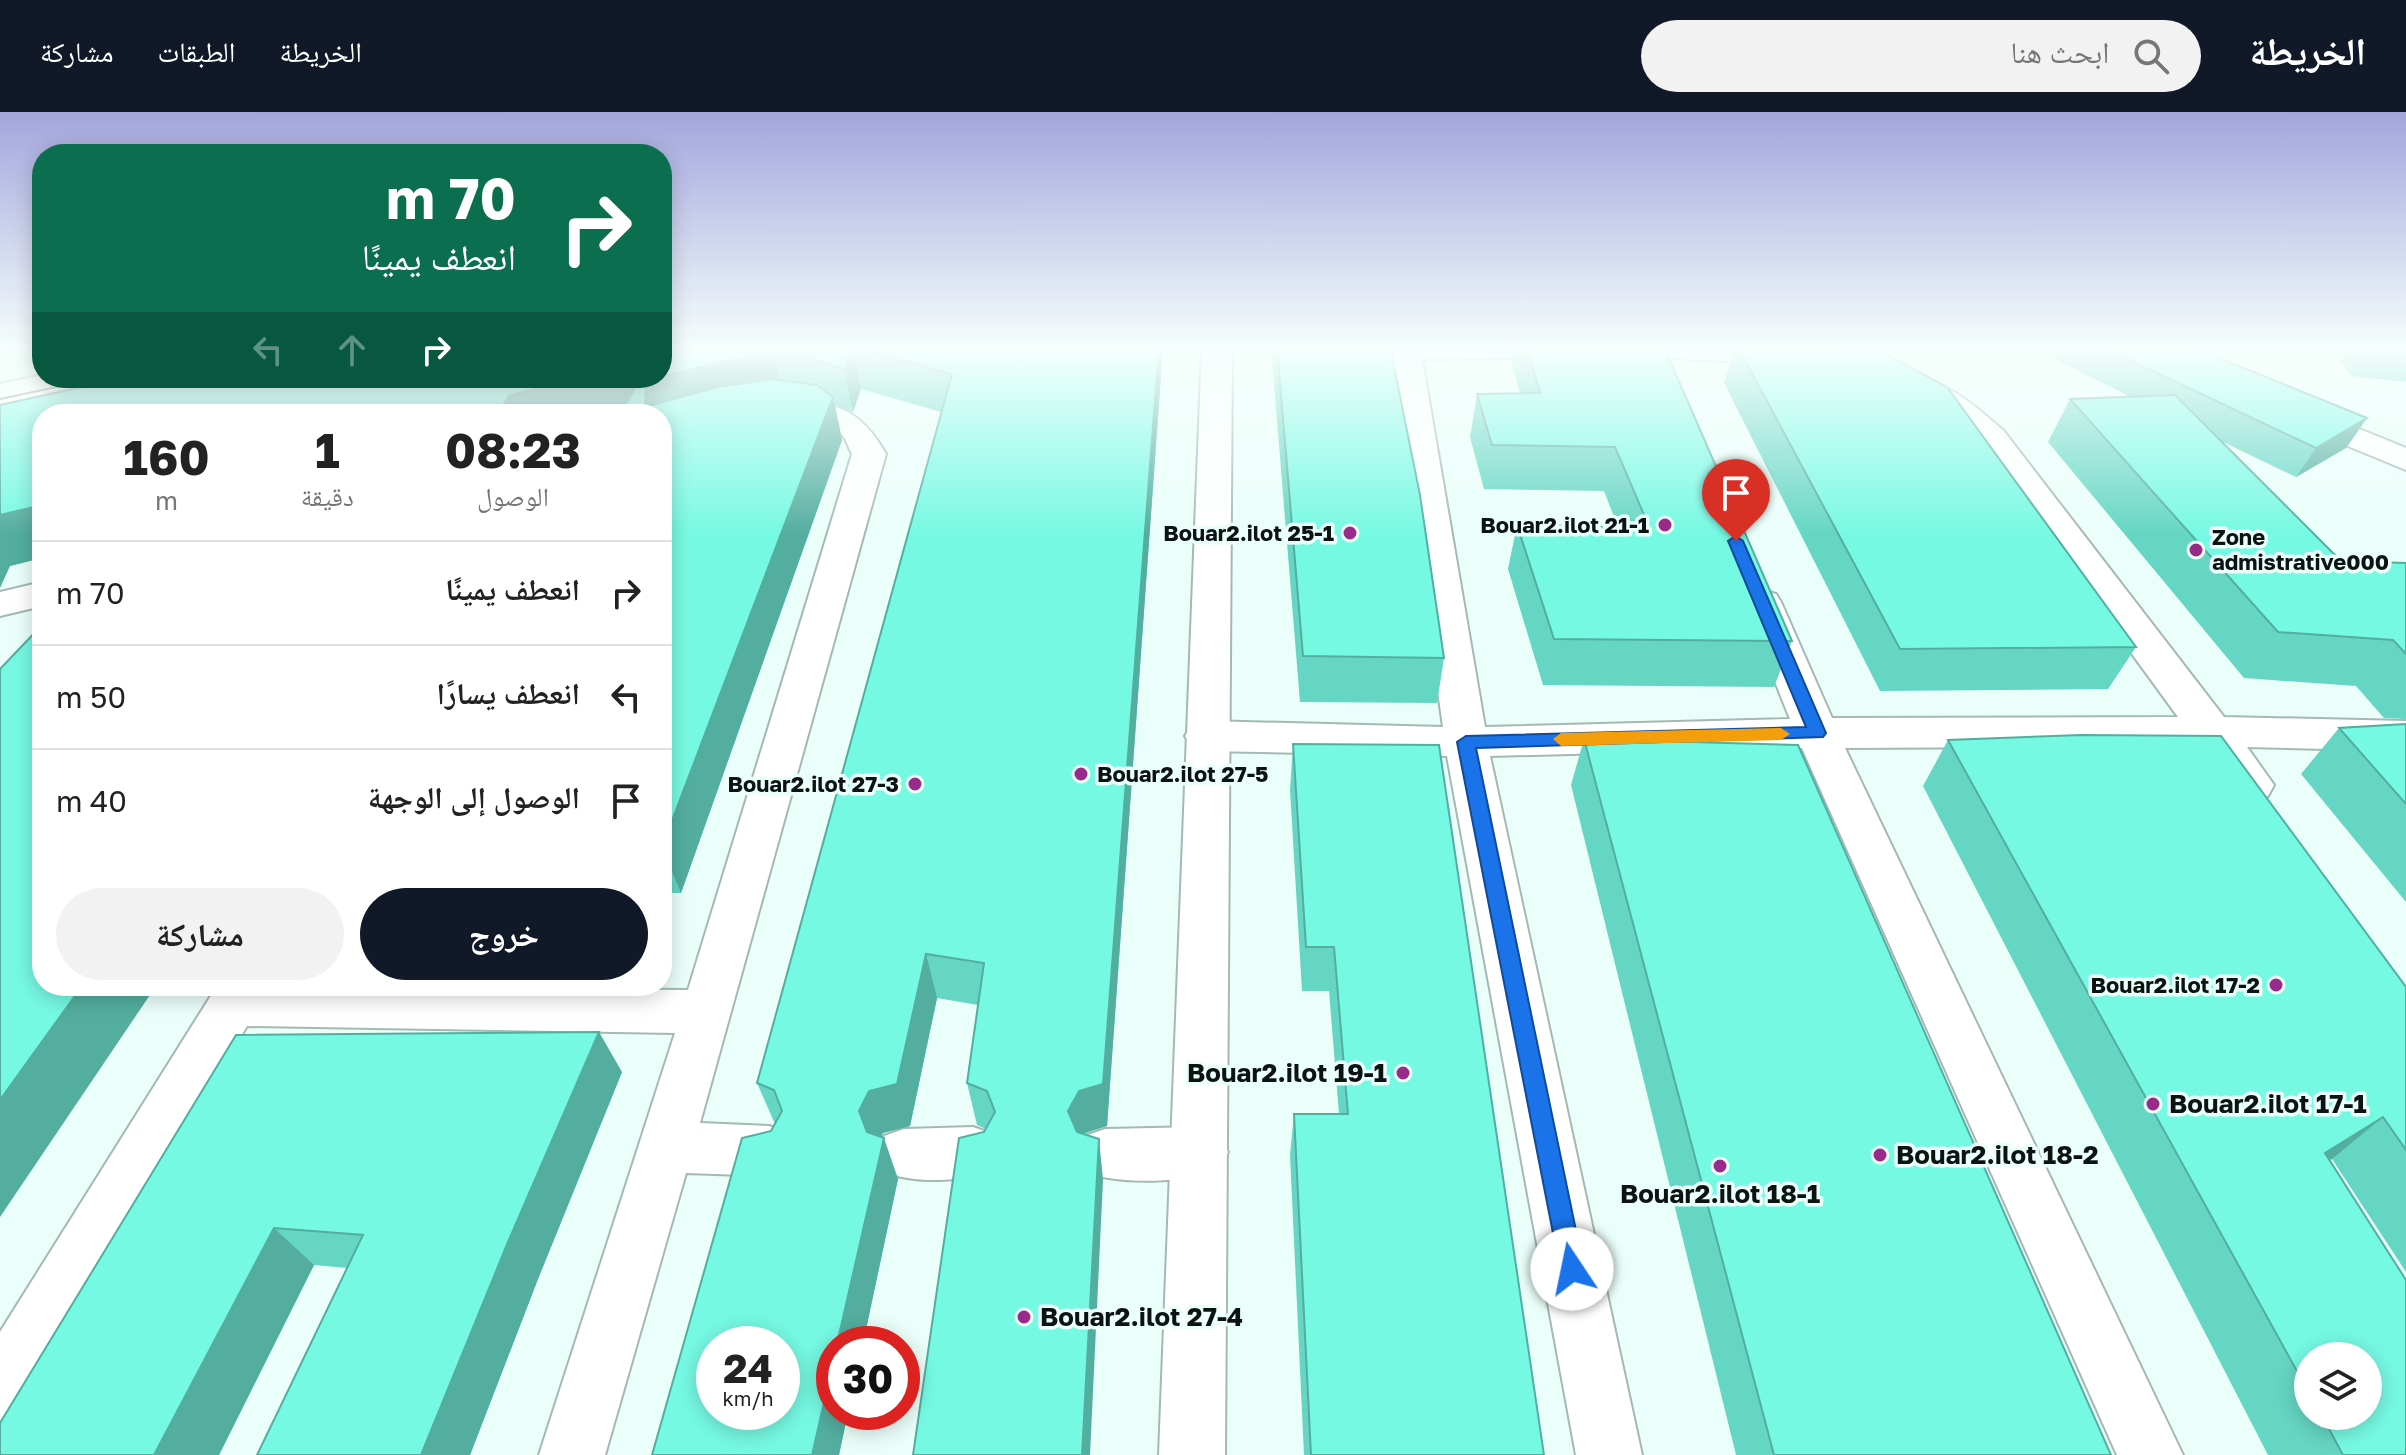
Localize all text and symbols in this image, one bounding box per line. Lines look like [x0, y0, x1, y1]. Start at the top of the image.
search box [1641, 20, 2201, 92]
text: الخريطة [2249, 28, 2366, 73]
text: ابحث هنا [2010, 34, 2109, 70]
icon: search [2129, 34, 2173, 78]
text: مشاركة [40, 35, 114, 68]
text: الطبقات [158, 35, 235, 68]
text: الخريطة [279, 35, 362, 68]
text: 70 m [386, 164, 516, 231]
icon: right [544, 176, 648, 280]
text: انعطف يمينًا [362, 235, 516, 278]
icon: left [246, 328, 290, 372]
icon: ahead [330, 328, 374, 372]
icon: right [414, 328, 458, 372]
text: 1 [315, 421, 340, 479]
text: 08:23 [445, 421, 581, 479]
text: 160 [123, 428, 210, 486]
pin [1702, 459, 1770, 541]
icon: arrive [1714, 471, 1758, 515]
text: دقيقة [301, 481, 354, 512]
text: الوصول [477, 481, 549, 512]
text: m [155, 485, 178, 516]
place label: Bouar2.ilot 21-1 [1480, 511, 1649, 538]
marker: Bouar2.ilot 21-1 [1656, 516, 1674, 534]
place label: Bouar2.ilot 25-1 [1163, 519, 1334, 546]
place label: Zone admistrative000 [2212, 523, 2389, 575]
marker: Bouar2.ilot 25-1 [1341, 524, 1359, 542]
marker: Zone admistrative000 [2187, 541, 2205, 559]
text: انعطف يمينًا [445, 571, 580, 607]
icon: right [604, 571, 648, 615]
text: 70 m [56, 575, 125, 611]
text: انعطف يسارًا [436, 675, 580, 711]
icon: left [604, 675, 648, 719]
text: 50 m [56, 679, 126, 715]
place label: Bouar2.ilot 27-5 [1097, 760, 1268, 787]
marker: Bouar2.ilot 27-5 [1072, 765, 1090, 783]
place label: Bouar2.ilot 27-3 [728, 770, 899, 797]
marker: Bouar2.ilot 27-3 [906, 775, 924, 793]
text: الوصول إلى الوجهة [368, 779, 580, 815]
icon: arrive [604, 779, 648, 823]
text: 40 m [56, 783, 127, 819]
button: مشاركة [56, 888, 344, 980]
button: خروج [360, 888, 648, 980]
place label: Bouar2.ilot 17-2 [2091, 971, 2260, 998]
marker: Bouar2.ilot 17-2 [2267, 976, 2285, 994]
place label: Bouar2.ilot 19-1 [1187, 1057, 1387, 1088]
marker: Bouar2.ilot 19-1 [1394, 1064, 1412, 1082]
place label: Bouar2.ilot 17-1 [2169, 1088, 2367, 1119]
marker: Bouar2.ilot 17-1 [2144, 1095, 2162, 1113]
place label: Bouar2.ilot 18-2 [1896, 1139, 2099, 1170]
marker: Bouar2.ilot 18-2 [1871, 1146, 1889, 1164]
marker: Bouar2.ilot 18-1 [1711, 1157, 1729, 1175]
place label: Bouar2.ilot 18-1 [1620, 1178, 1820, 1209]
position arrow [1530, 1227, 1614, 1311]
place label: Bouar2.ilot 27-4 [1040, 1301, 1243, 1332]
marker: Bouar2.ilot 27-4 [1015, 1308, 1033, 1326]
speed limit sign: 30 [816, 1326, 920, 1430]
map controls [2294, 1342, 2382, 1430]
button: layers [2294, 1342, 2382, 1430]
text: 24 [723, 1344, 773, 1392]
text: km/h [723, 1386, 773, 1410]

